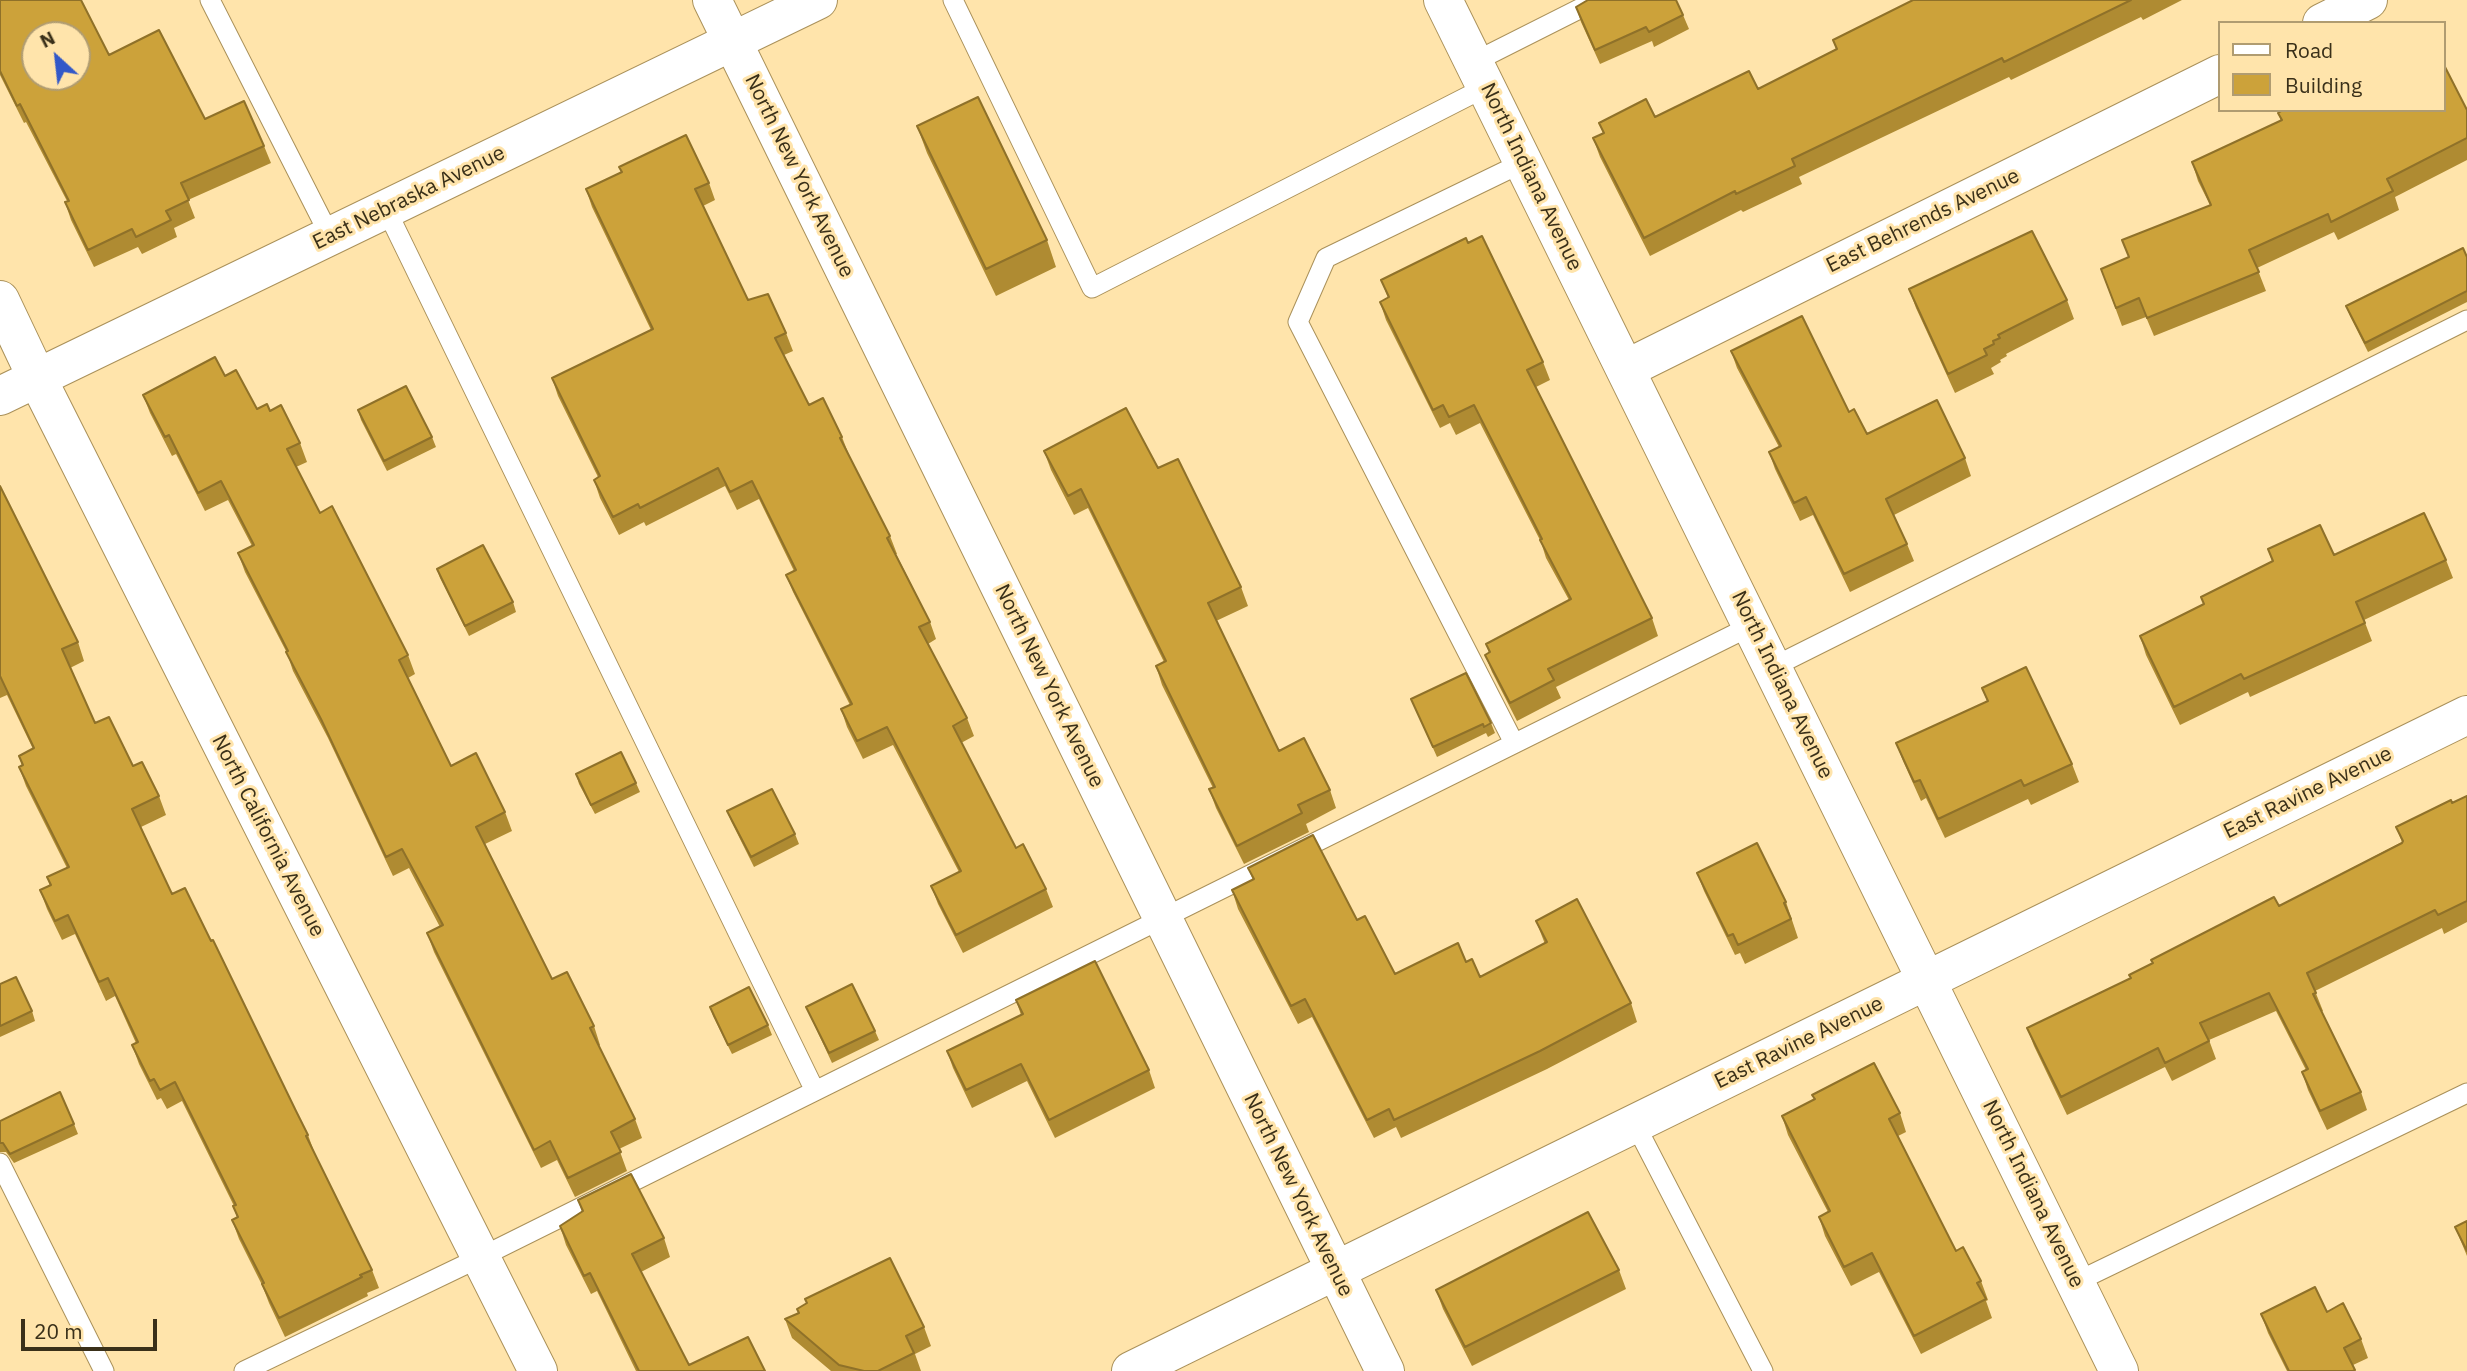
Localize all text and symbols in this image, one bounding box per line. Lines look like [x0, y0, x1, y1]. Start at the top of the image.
north arrow [21, 21, 91, 91]
legend [2218, 21, 2446, 112]
text: N [36, 25, 59, 53]
text: Road [2285, 36, 2333, 64]
street label: North New York Avenue [739, 70, 859, 282]
text: Building [2285, 71, 2362, 99]
street label: North Indiana Avenue [1475, 79, 1587, 275]
street label: East Nebraska Avenue [309, 140, 509, 256]
street label: East Behrends Avenue [1822, 163, 2024, 279]
street label: North New York Avenue [989, 580, 1109, 792]
street label: North Indiana Avenue [1726, 587, 1838, 783]
street label: North California Avenue [206, 731, 330, 941]
street label: East Ravine Avenue [2220, 741, 2396, 845]
street label: East Ravine Avenue [1711, 991, 1887, 1095]
street label: North New York Avenue [1238, 1089, 1358, 1301]
street label: North Indiana Avenue [1977, 1096, 2089, 1292]
scale bar [24, 1304, 161, 1348]
text: 20 m [34, 1317, 83, 1345]

